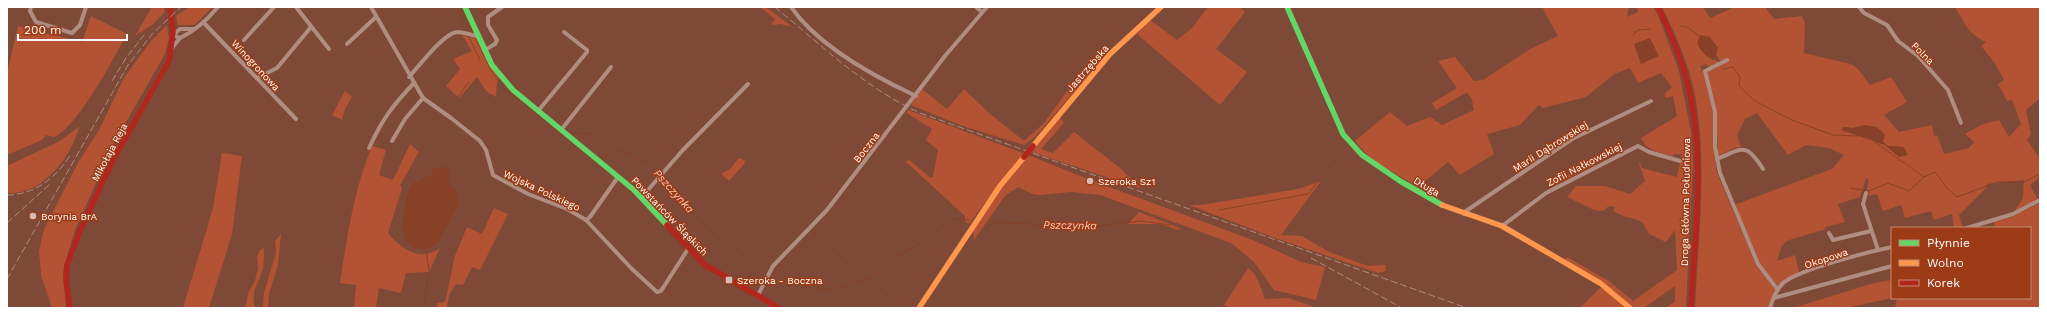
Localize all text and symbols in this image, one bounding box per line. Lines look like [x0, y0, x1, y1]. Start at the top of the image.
scale bar [18, 16, 127, 42]
text: 200 m [24, 23, 61, 37]
street label: Winogronowa [229, 38, 282, 93]
street label: Polna [1909, 40, 1936, 67]
street label: Jastrzębska [1064, 42, 1111, 94]
street label: Marii Dąbrowskiej [1511, 119, 1590, 174]
street label: Mikołaja Reja [90, 121, 130, 183]
street label: Boczna [851, 130, 882, 165]
street label: Droga Główna Południowa [1679, 137, 1692, 266]
street label: Zofii Nałkowskiej [1545, 141, 1624, 188]
water label: Pszczynka [651, 167, 697, 216]
street label: Wojska Polskiego [502, 168, 582, 213]
street label: Powstańców Śląskich [629, 175, 710, 258]
street label: Długa [1412, 175, 1442, 198]
marker: Szeroka Sz1 [1085, 176, 1095, 186]
place label: Szeroka Sz1 [1098, 176, 1155, 187]
marker: Borynia BrA [28, 211, 38, 221]
place label: Borynia BrA [41, 211, 97, 222]
water label: Pszczynka [1043, 219, 1097, 232]
legend [1891, 227, 2031, 299]
text: Płynnie [1927, 236, 1970, 250]
street label: Okopowa [1803, 246, 1850, 271]
text: Wolno [1927, 256, 1964, 270]
marker: Szeroka - Boczna [724, 275, 734, 285]
place label: Szeroka - Boczna [737, 275, 823, 286]
text: Korek [1927, 276, 1960, 290]

